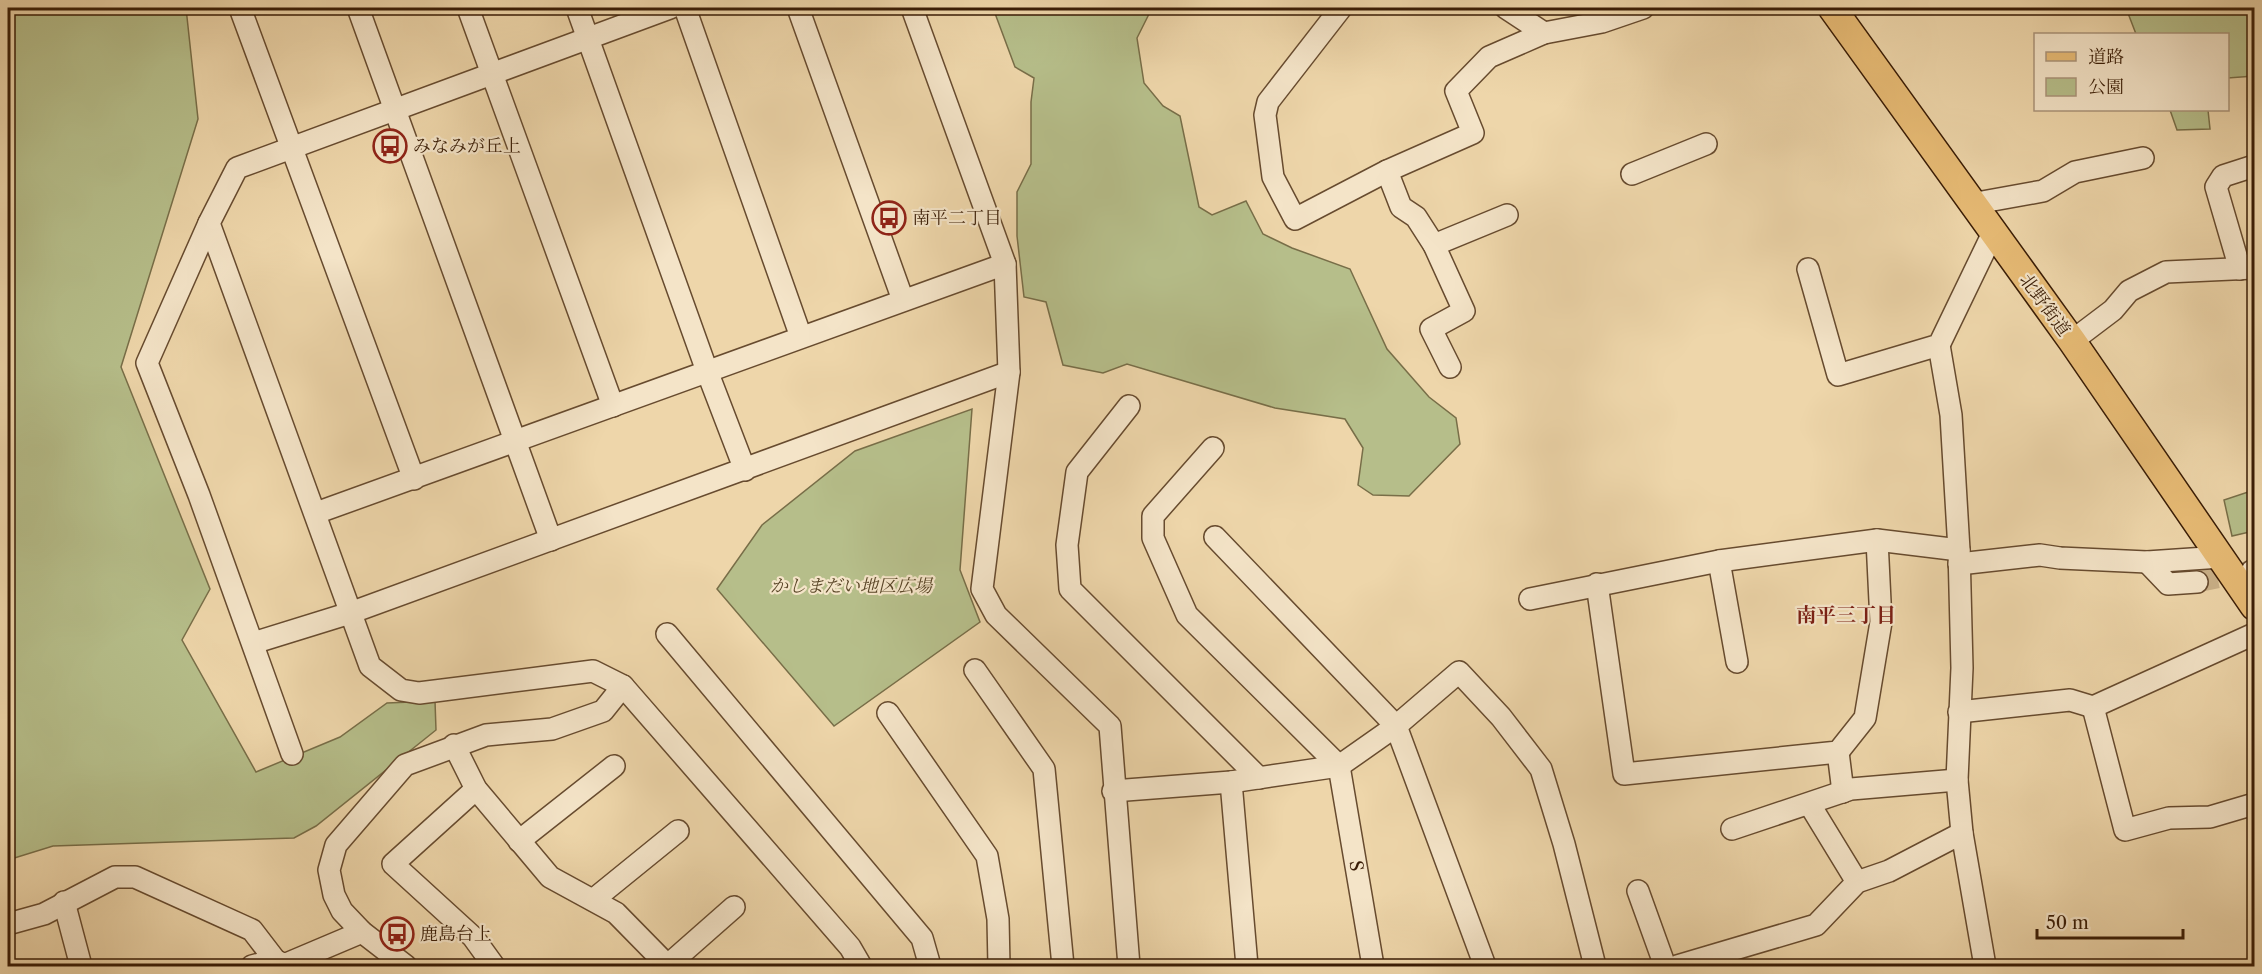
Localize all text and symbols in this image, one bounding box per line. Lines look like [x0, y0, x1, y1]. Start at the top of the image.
legend [2034, 33, 2229, 111]
text: 道路 [2088, 46, 2124, 68]
text: 公園 [2088, 76, 2124, 98]
bus stop icon: みなみが丘上 [372, 128, 408, 164]
place label: みなみが丘上 [413, 135, 521, 157]
bus stop icon: 南平二丁目 [871, 200, 907, 236]
place label: 南平二丁目 [912, 207, 1002, 229]
street label: 北野街道 [2015, 269, 2075, 341]
park label: かしまだい地区広場 [770, 575, 934, 597]
district label: 南平三丁目 [1796, 603, 1896, 627]
street label: S [1344, 859, 1368, 873]
scale bar [2037, 902, 2182, 940]
text: 50 m [2046, 912, 2089, 934]
bus stop icon: 鹿島台上 [379, 916, 415, 952]
place label: 鹿島台上 [420, 923, 492, 945]

